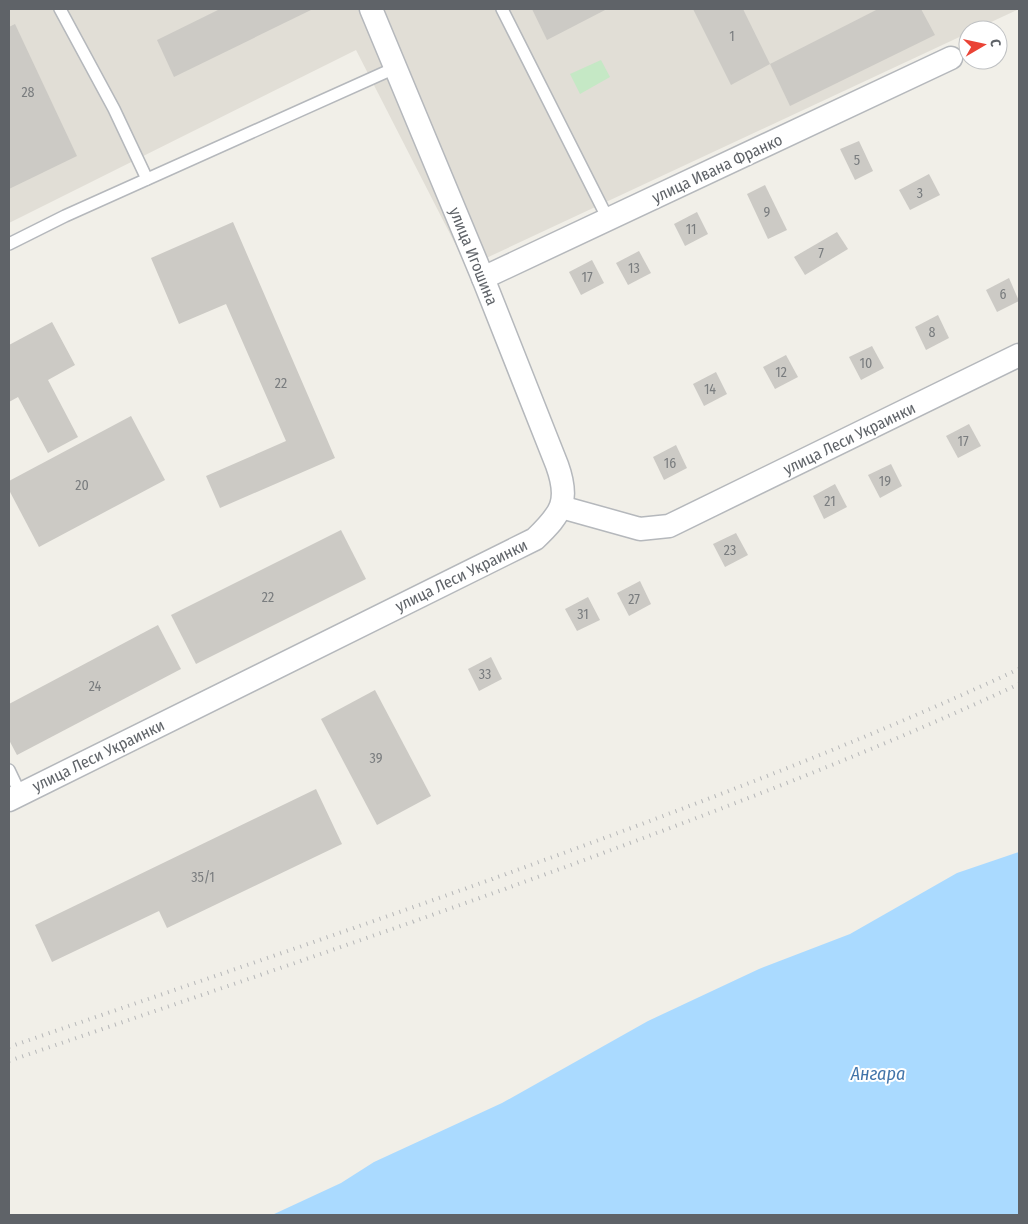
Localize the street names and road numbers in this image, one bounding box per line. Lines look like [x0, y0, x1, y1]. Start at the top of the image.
street label: улица Ивана Франко [649, 130, 785, 207]
street label: улица Игошина [445, 204, 502, 308]
street label: улица Леси Украинки [780, 398, 918, 479]
street label: улица Леси Украинки [392, 535, 530, 616]
street label: улица Леси Украинки [29, 715, 167, 796]

